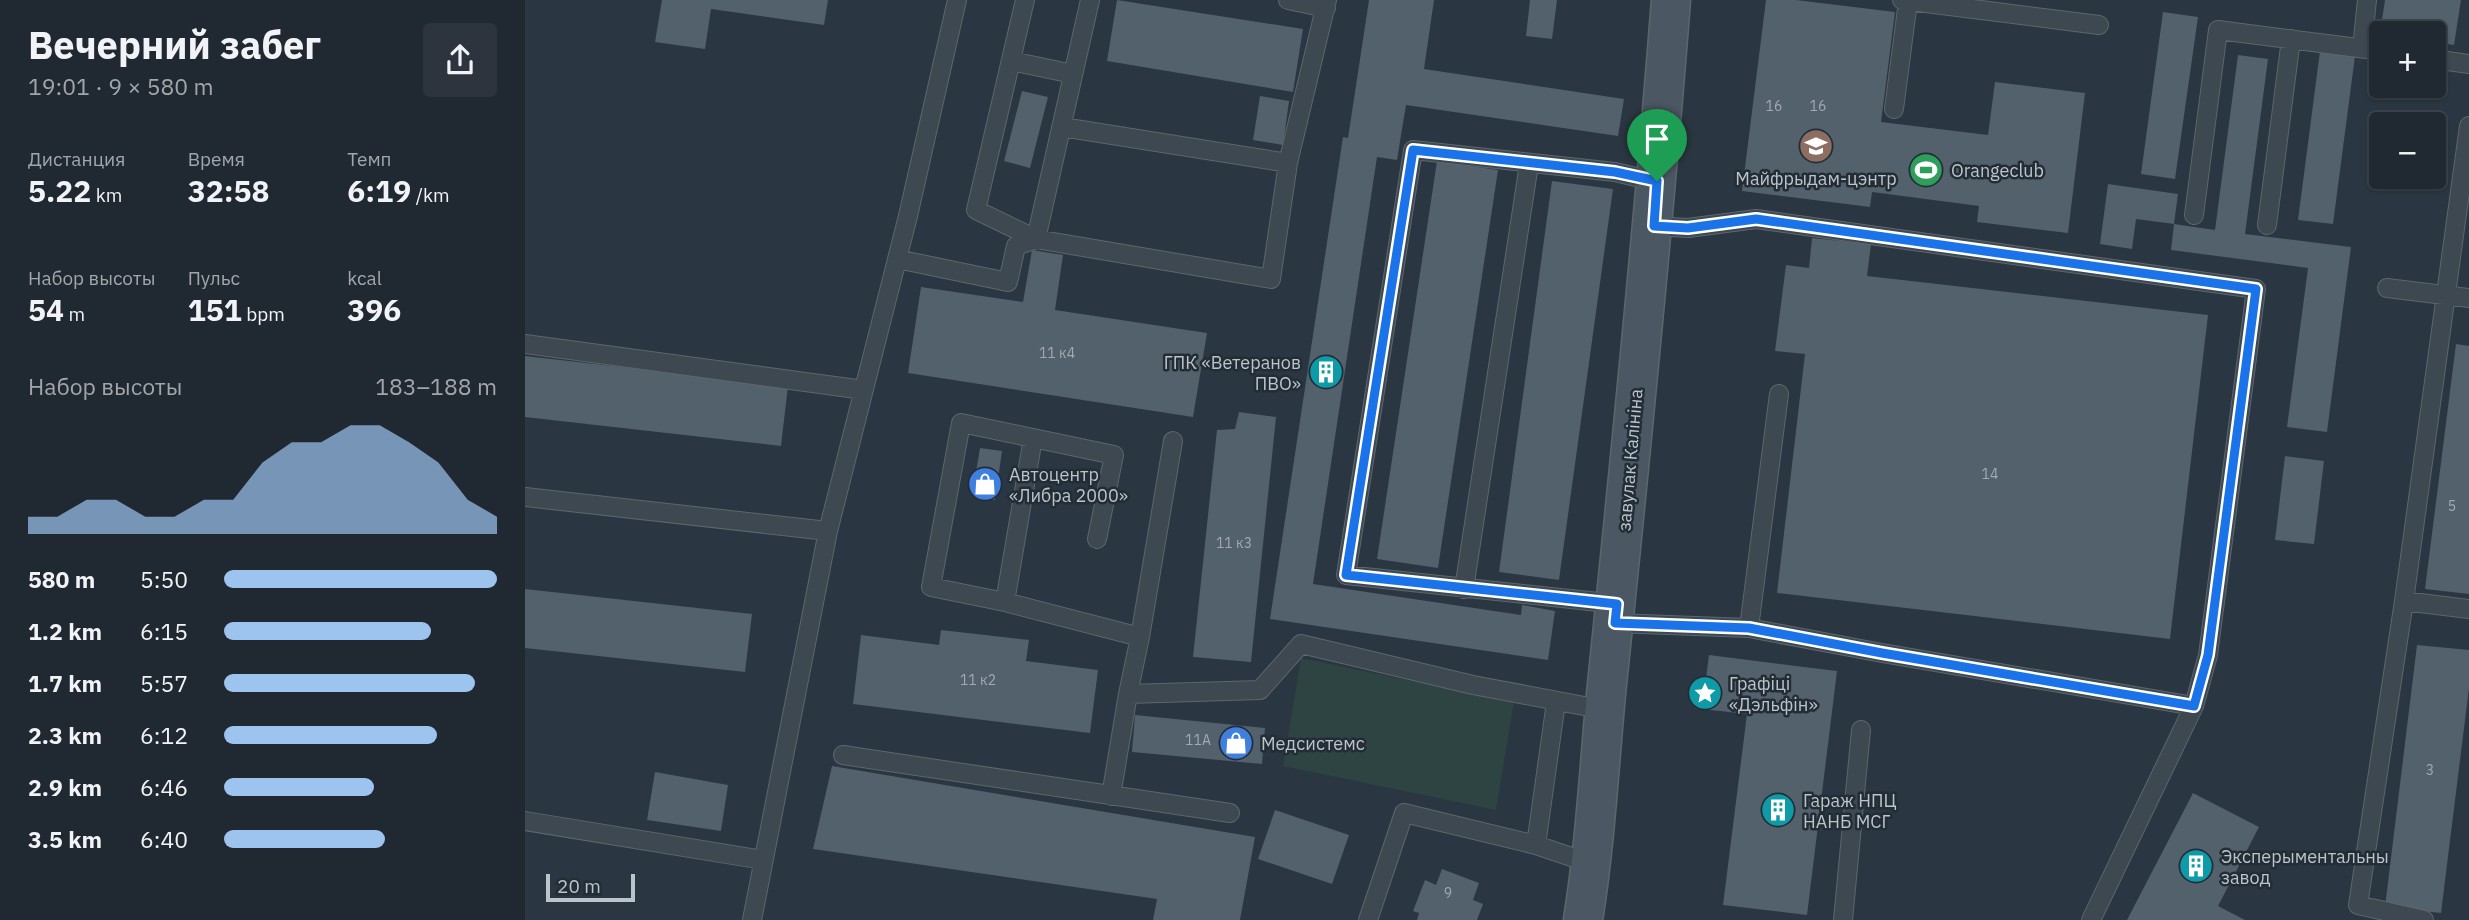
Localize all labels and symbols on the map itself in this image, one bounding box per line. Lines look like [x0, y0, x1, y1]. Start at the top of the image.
house number: 16 [1766, 97, 1782, 115]
house number: 16 [1810, 97, 1826, 115]
pin [1627, 109, 1687, 181]
school or university icon: Майфрыдам-цэнтр [1797, 127, 1835, 165]
sports icon: Orangeclub [1907, 151, 1945, 189]
place label: Orangeclub [1951, 159, 2044, 182]
place label: Майфрыдам-цэнтр [1735, 167, 1897, 190]
house number: 11 к4 [1039, 344, 1075, 362]
place label: ГПК «Ветеранов ПВО» [1164, 351, 1301, 395]
building icon: ГПК «Ветеранов ПВО» [1307, 353, 1345, 391]
street label: завулак Калініна [1612, 388, 1648, 532]
place label: Автоцентр «Либра 2000» [1009, 463, 1128, 507]
shop icon: Автоцентр «Либра 2000» [966, 465, 1004, 503]
house number: 14 [1982, 465, 1998, 483]
house number: 5 [2448, 497, 2456, 515]
house number: 11 к3 [1216, 534, 1252, 552]
house number: 11 к2 [960, 671, 996, 689]
place label: Графіці «Дэльфін» [1729, 672, 1818, 716]
place icon: Графіці «Дэльфін» [1686, 674, 1724, 712]
shop icon: Медсистемс [1217, 724, 1255, 762]
house number: 11А [1185, 731, 1211, 749]
place label: Медсистемс [1261, 732, 1365, 755]
house number: 3 [2426, 761, 2434, 779]
place label: Гараж НПЦ НАНБ МСГ [1803, 789, 1897, 833]
building icon: Гараж НПЦ НАНБ МСГ [1759, 791, 1797, 829]
place label: Эксперыментальны завод [2221, 845, 2389, 889]
building icon: Эксперыментальны завод [2177, 847, 2215, 885]
scale bar [546, 871, 635, 903]
house number: 9 [1444, 884, 1452, 902]

